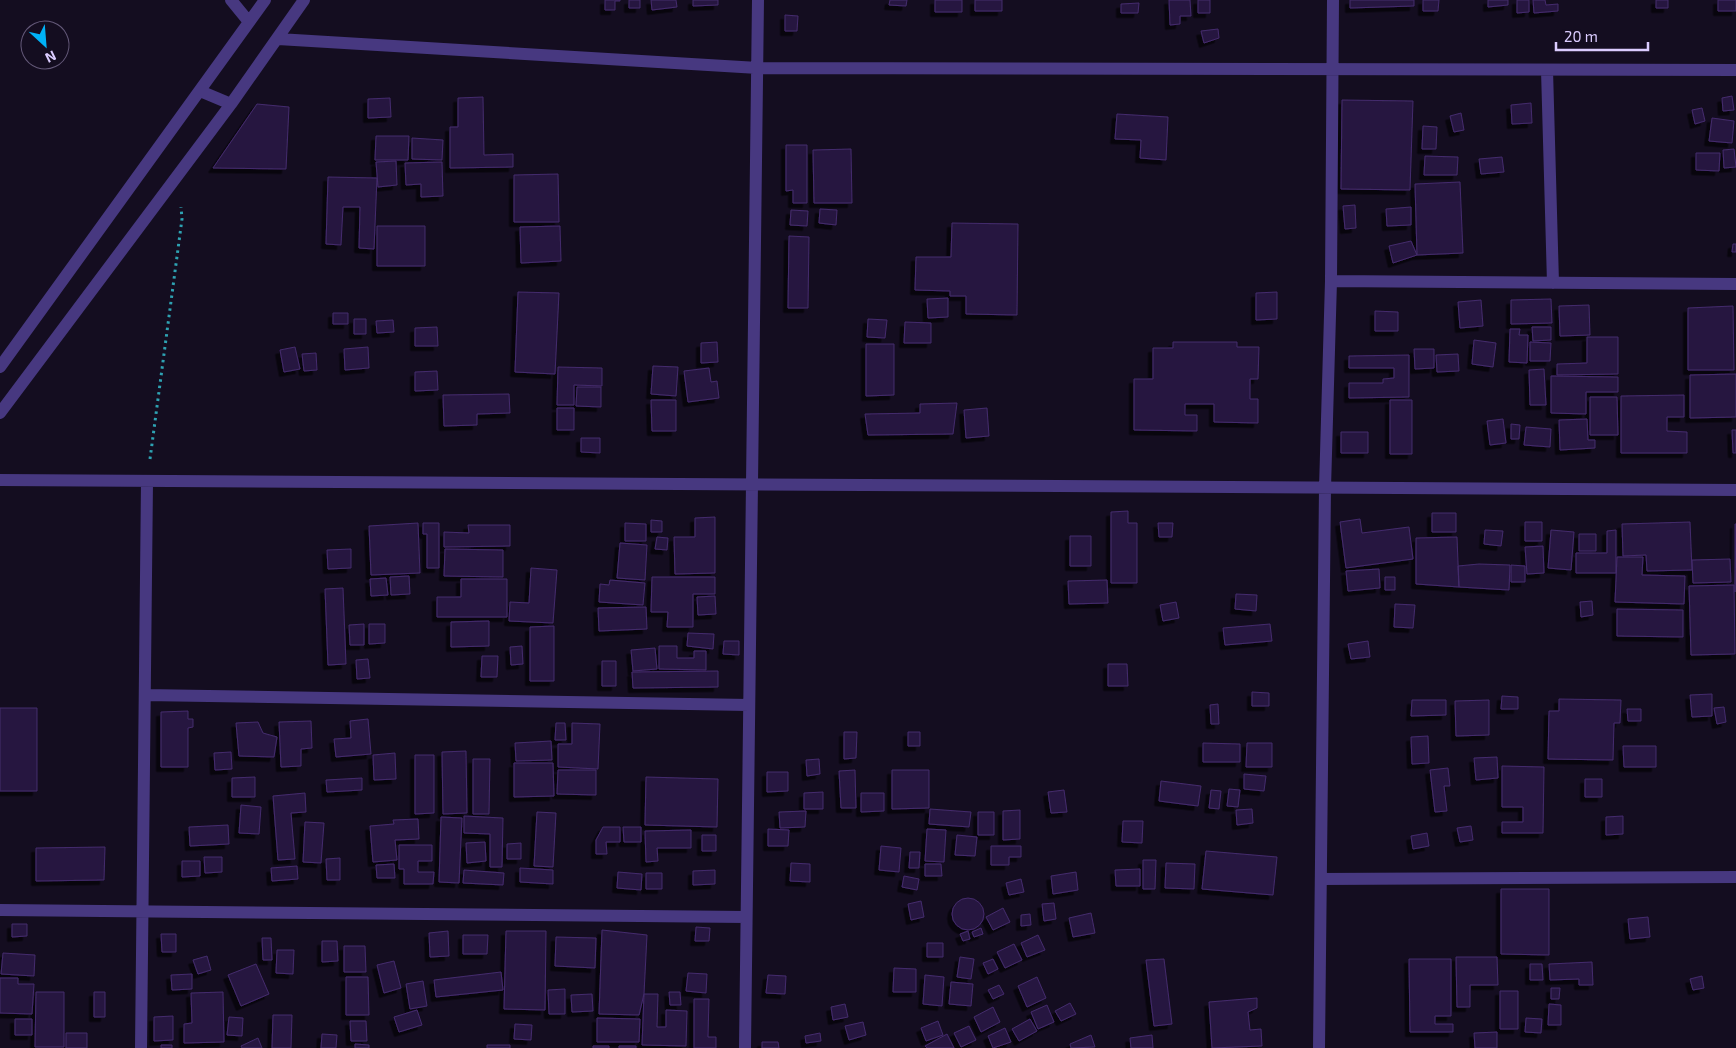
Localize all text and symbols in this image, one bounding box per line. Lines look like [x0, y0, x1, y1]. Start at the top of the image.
north arrow [20, 20, 70, 70]
scale bar [1556, 20, 1648, 52]
text: 20 m [1564, 27, 1598, 45]
text: N [43, 47, 59, 67]

